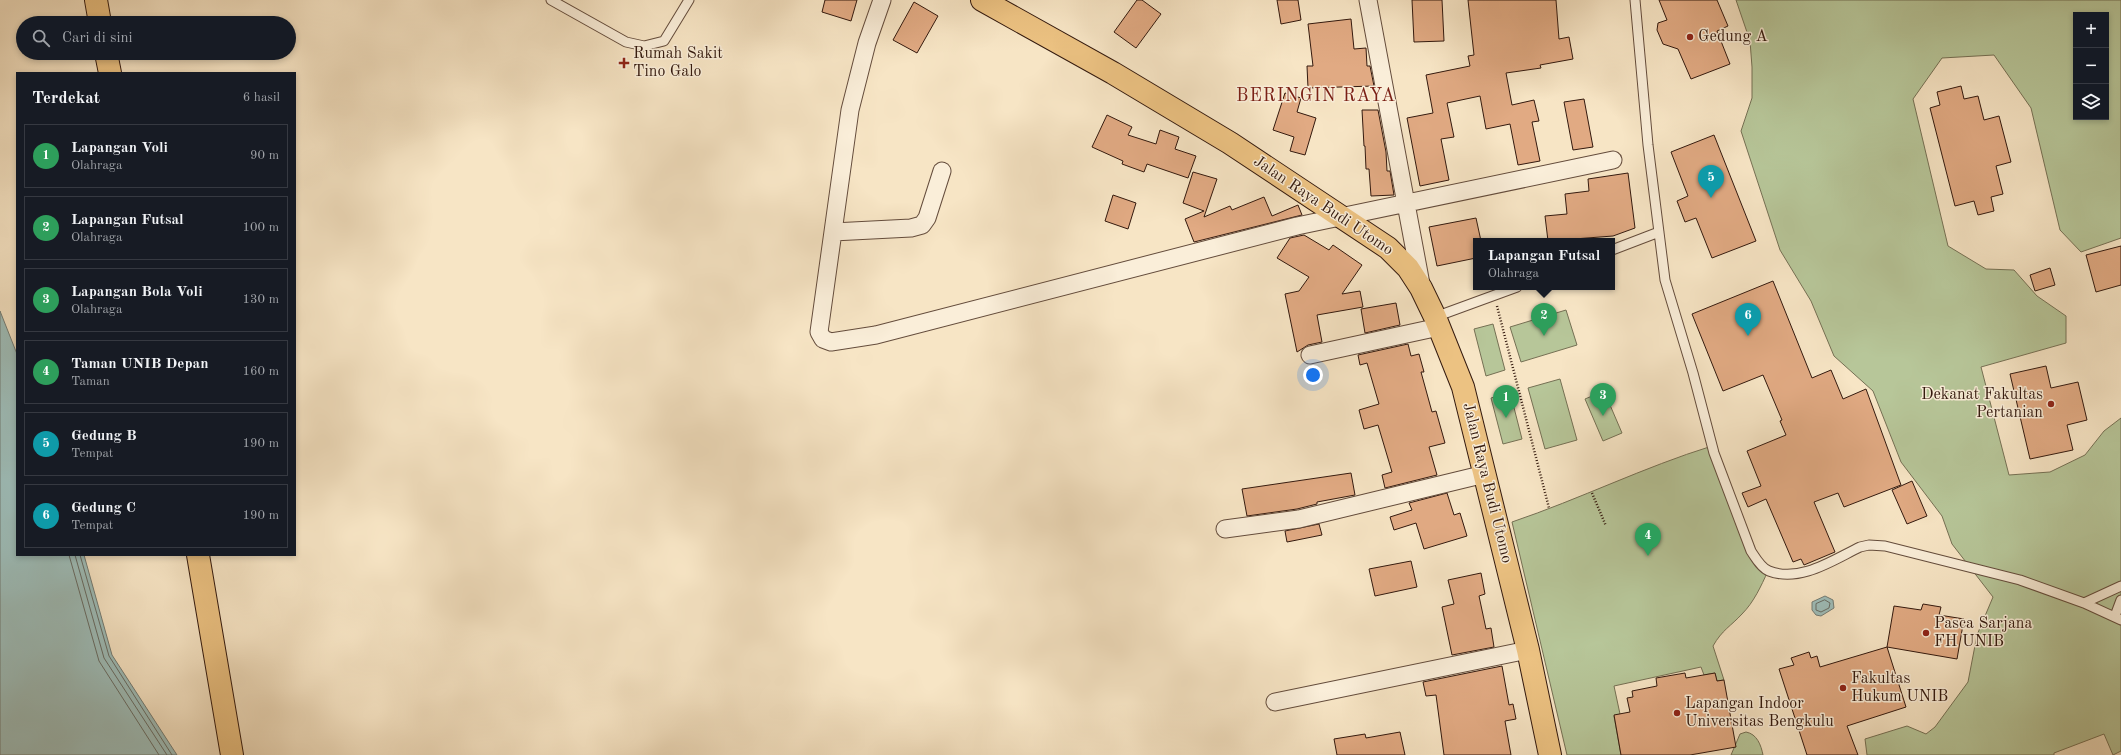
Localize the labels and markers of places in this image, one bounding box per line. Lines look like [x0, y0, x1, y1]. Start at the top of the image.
place label: Gedung A [1698, 29, 1768, 45]
marker: Gedung A [1685, 32, 1695, 42]
place label: Rumah Sakit Tino Galo [633, 46, 723, 80]
marker: Rumah Sakit Tino Galo [618, 57, 630, 69]
pin: 5 [1698, 165, 1724, 198]
pin: 2 [1531, 303, 1557, 336]
pin: 6 [1735, 303, 1761, 336]
pin: 3 [1590, 383, 1616, 416]
pin: 1 [1493, 385, 1519, 418]
place label: Dekanat Fakultas Pertanian [1921, 387, 2043, 421]
marker: Dekanat Fakultas Pertanian [2046, 399, 2056, 409]
pin: 4 [1635, 523, 1661, 556]
place label: Pasca Sarjana FH UNIB [1934, 616, 2032, 650]
marker: Pasca Sarjana FH UNIB [1921, 628, 1931, 638]
place label: Fakultas Hukum UNIB [1851, 671, 1948, 705]
marker: Fakultas Hukum UNIB [1838, 683, 1848, 693]
place label: Lapangan Indoor Universitas Bengkulu [1685, 696, 1834, 730]
marker: Lapangan Indoor Universitas Bengkulu [1672, 708, 1682, 718]

